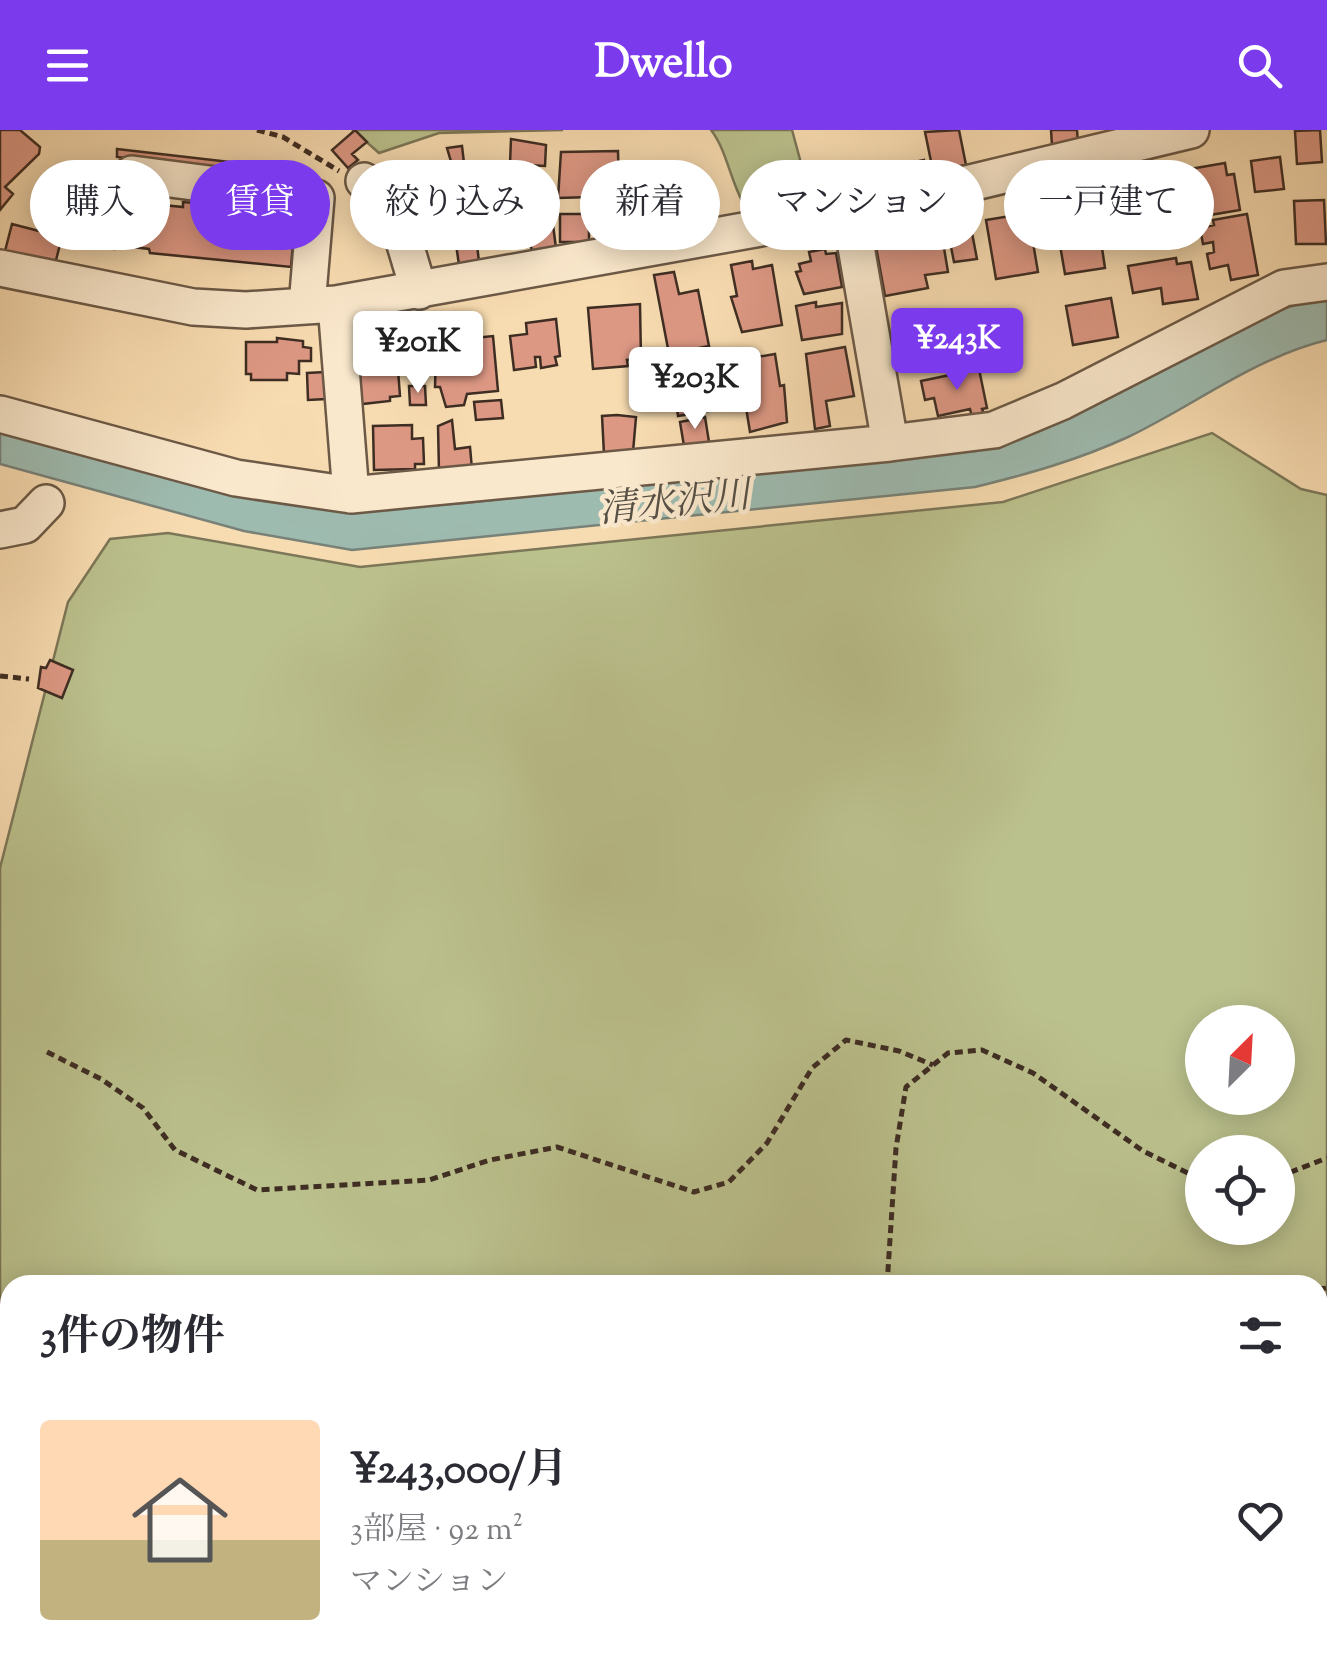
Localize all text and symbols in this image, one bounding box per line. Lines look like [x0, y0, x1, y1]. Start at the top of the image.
text: Dwello [594, 33, 733, 98]
icon: menu [40, 38, 95, 93]
icon: search [1232, 38, 1287, 93]
chip: 購入 [30, 160, 170, 250]
chip: 賃貸 [190, 160, 330, 250]
chip: 絞り込み [350, 160, 560, 250]
chip: 新着 [580, 160, 720, 250]
chip: マンション [740, 160, 984, 250]
chip: 一戸建て [1004, 160, 1214, 250]
pin: ¥243K [887, 308, 1027, 393]
pin: ¥201K [348, 311, 488, 396]
text: ¥243K [913, 317, 1001, 363]
text: ¥201K [375, 320, 461, 366]
pin: ¥203K [625, 347, 765, 432]
text: ¥203K [651, 356, 739, 402]
water label: 清水沢川 [596, 470, 757, 540]
north arrow [1185, 1005, 1295, 1115]
map controls [1185, 1005, 1295, 1245]
button: locate [1185, 1135, 1295, 1245]
icon: filters [1233, 1308, 1288, 1363]
text: 3件の物件 [40, 1309, 225, 1369]
text: ¥243,000/月 [350, 1442, 568, 1502]
icon: home [120, 1460, 240, 1580]
icon: heart [1233, 1493, 1288, 1548]
text: 3部屋 · 92 m² [350, 1508, 523, 1554]
text: マンション [350, 1560, 509, 1606]

